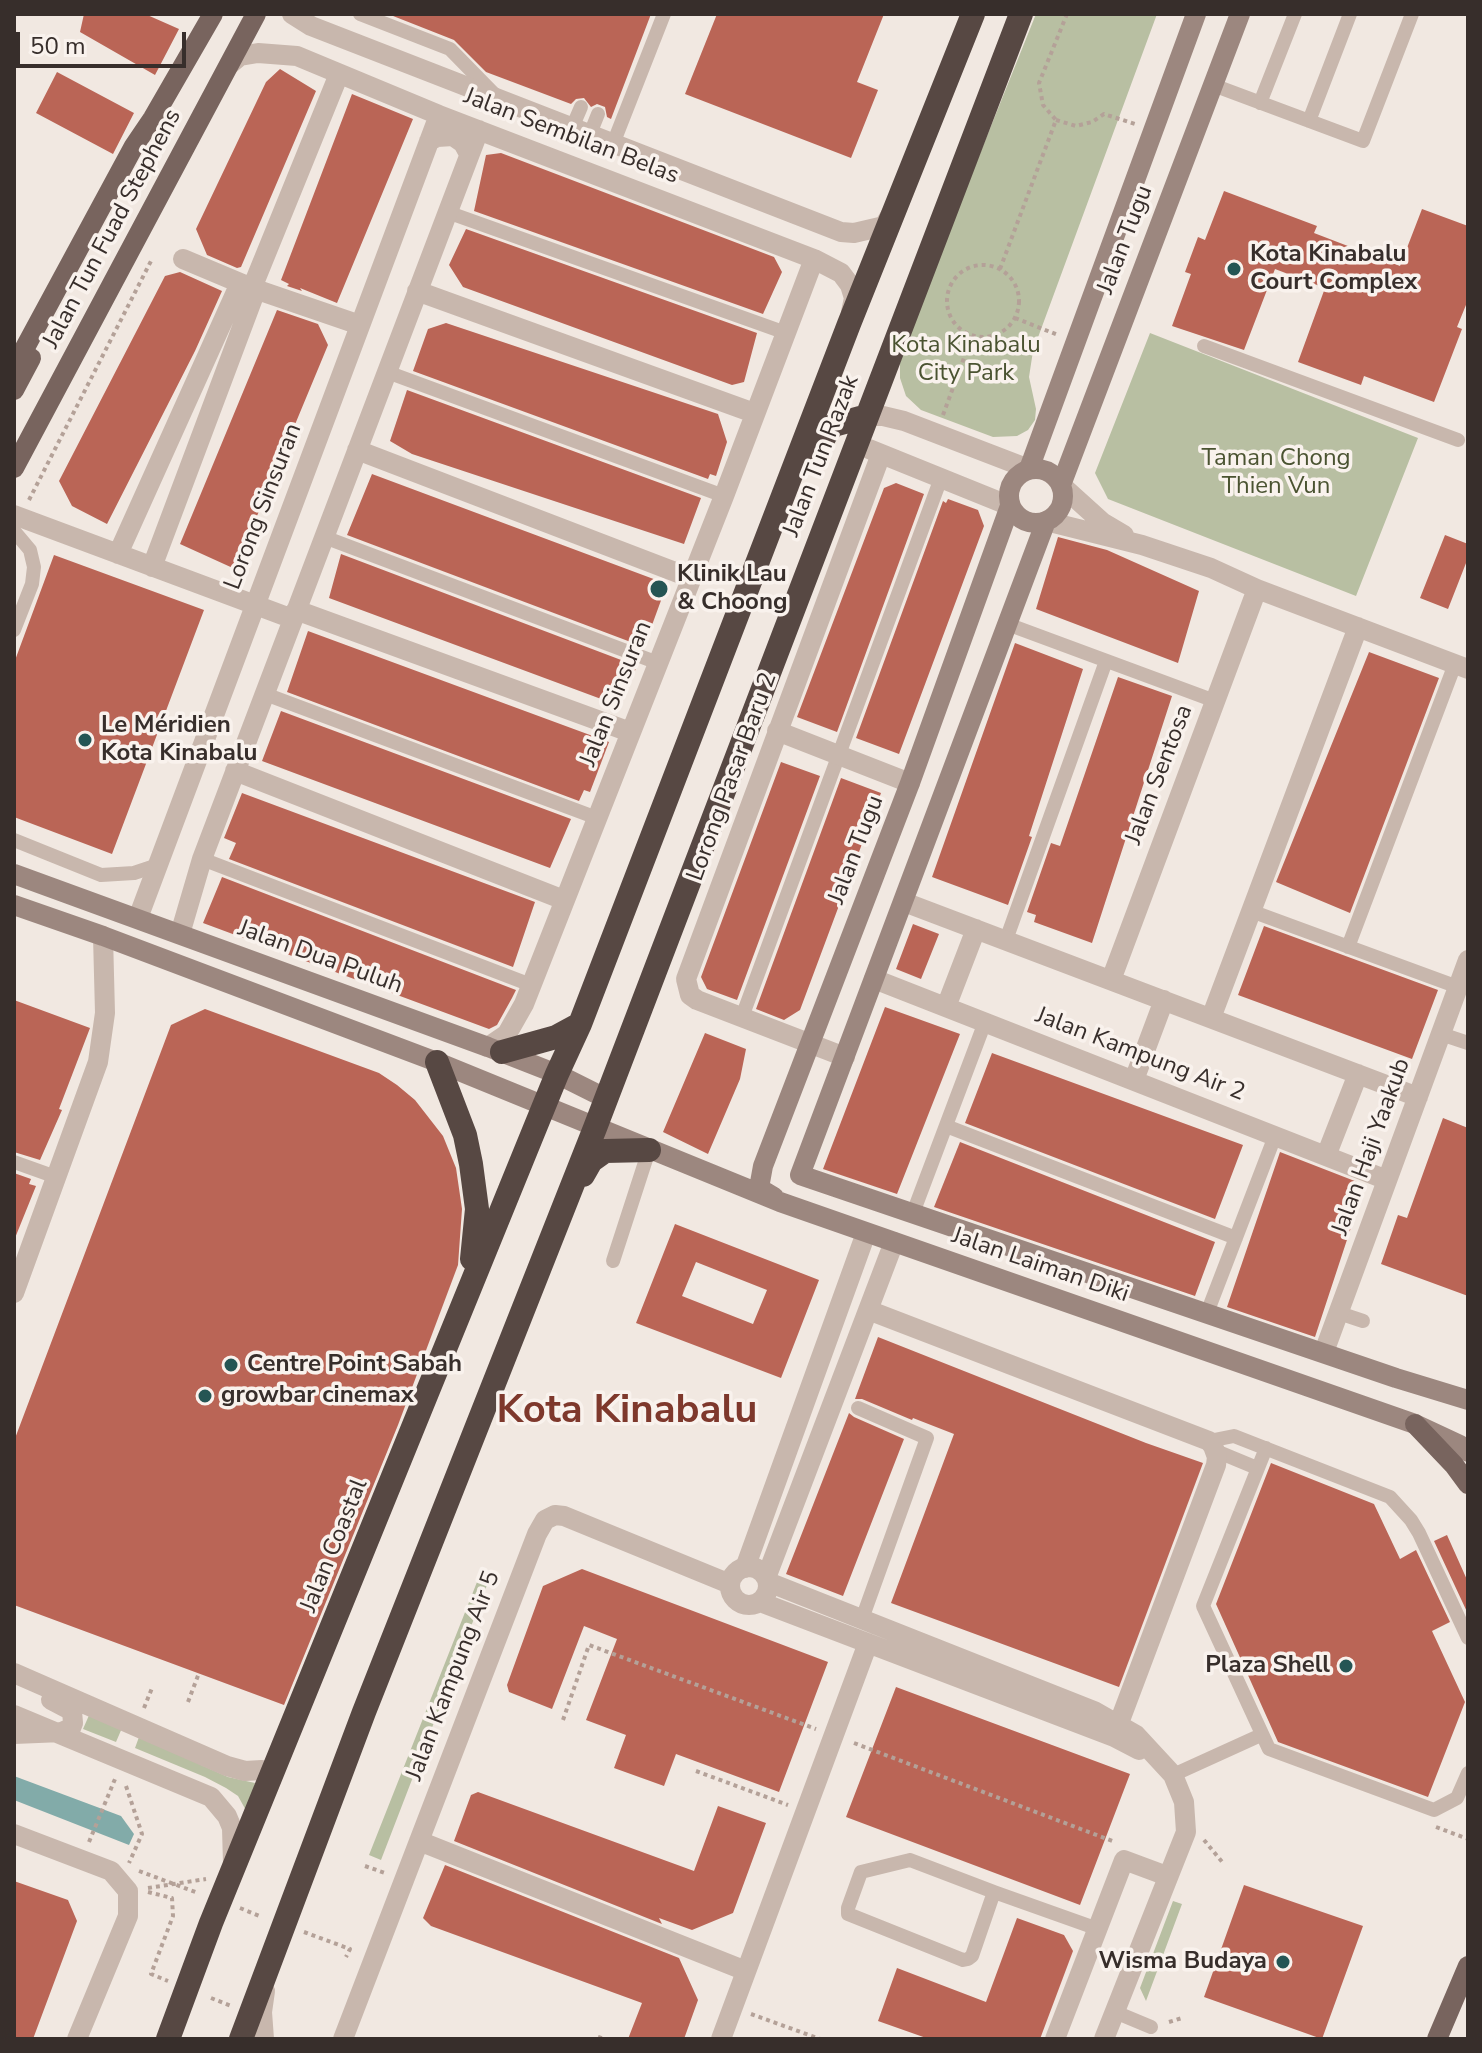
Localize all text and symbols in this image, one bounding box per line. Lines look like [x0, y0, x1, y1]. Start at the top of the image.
scale bar [20, 16, 190, 66]
text: 50 m [30, 30, 86, 62]
street label: Jalan Sembilan Belas [460, 83, 682, 191]
street label: Jalan Tun Fuad Stephens [38, 105, 188, 353]
street label: Jalan Tugu [1092, 182, 1160, 298]
place label: Kota Kinabalu Court Complex [1250, 241, 1417, 297]
marker: Kota Kinabalu Court Complex [1225, 260, 1243, 278]
park label: Kota Kinabalu City Park [891, 332, 1041, 388]
street label: Jalan Tun Razak [778, 371, 866, 541]
street label: Lorong Sinsuran [219, 420, 309, 594]
park label: Taman Chong Thien Vun [1201, 445, 1351, 501]
place label: Klinik Lau & Choong [677, 561, 787, 617]
marker: Klinik Lau & Choong [648, 578, 670, 600]
street label: Jalan Sinsuran [575, 617, 659, 771]
street label: Lorong Pasar Baru 2 [682, 669, 784, 885]
street label: Jalan Sentosa [1120, 701, 1200, 849]
place label: Le Méridien Kota Kinabalu [101, 712, 257, 768]
marker: Le Méridien Kota Kinabalu [76, 731, 94, 749]
street label: Jalan Tugu [823, 792, 891, 908]
street label: Jalan Dua Puluh [234, 915, 406, 1001]
street label: Jalan Kampung Air 2 [1031, 1002, 1249, 1108]
street label: Jalan Haji Yaakub [1327, 1055, 1417, 1239]
street label: Jalan Laiman Diki [948, 1222, 1132, 1310]
place label: Centre Point Sabah [247, 1351, 462, 1379]
marker: Centre Point Sabah [222, 1356, 240, 1374]
place label: growbar cinemax [221, 1382, 414, 1410]
marker: growbar cinemax [196, 1387, 214, 1405]
district label: Kota Kinabalu [497, 1388, 757, 1436]
street label: Jalan Coastal [295, 1475, 375, 1617]
street label: Jalan Kampung Air 5 [401, 1567, 507, 1785]
place label: Plaza Shell [1205, 1652, 1330, 1680]
marker: Plaza Shell [1337, 1657, 1355, 1675]
place label: Wisma Budaya [1098, 1948, 1267, 1976]
marker: Wisma Budaya [1274, 1953, 1292, 1971]

